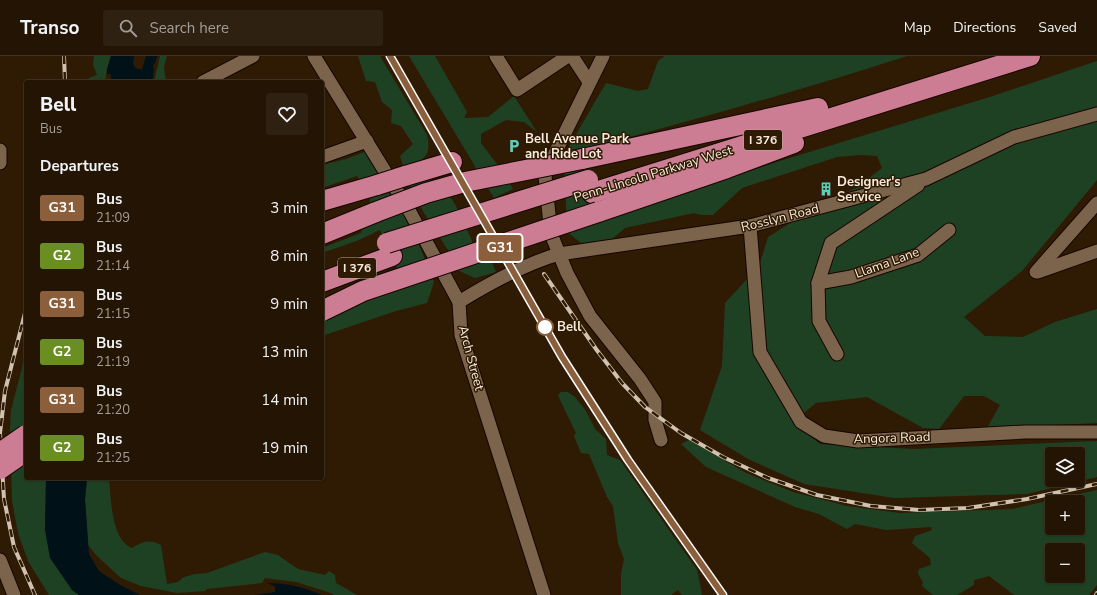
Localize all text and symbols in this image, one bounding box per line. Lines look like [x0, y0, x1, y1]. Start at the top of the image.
search box [103, 10, 383, 46]
text: Transo [20, 15, 79, 41]
icon: search [117, 17, 139, 39]
text: Search here [149, 18, 229, 38]
text: Map [904, 18, 931, 37]
text: Directions [953, 18, 1016, 37]
text: Saved [1038, 18, 1077, 37]
text: Bell [40, 92, 76, 118]
button: heart [266, 93, 308, 135]
text: Bus [40, 120, 62, 138]
place label: Bell Avenue Park and Ride Lot [525, 130, 630, 163]
road number: I 376 [744, 130, 782, 150]
parking icon: Bell Avenue Park and Ride Lot [506, 138, 522, 154]
street label: Penn-Lincoln Parkway West [572, 141, 735, 207]
text: Departures [40, 156, 119, 176]
place label: Designer's Service [837, 173, 901, 206]
building icon: Designer's Service [818, 181, 834, 197]
text: Bus [96, 189, 122, 209]
text: G31 [48, 198, 76, 217]
text: 3 min [270, 198, 308, 218]
street label: Rosslyn Road [739, 200, 821, 236]
text: 21:09 [96, 209, 130, 227]
line badge: G31 [477, 235, 523, 261]
text: Bus [96, 237, 122, 257]
text: G31 [486, 238, 514, 257]
street label: Llama Lane [852, 243, 922, 283]
text: G2 [53, 246, 71, 265]
text: 8 min [270, 246, 308, 266]
text: 21:14 [96, 257, 130, 275]
road number: I 376 [338, 258, 376, 278]
text: Bus [96, 285, 122, 305]
text: G31 [48, 294, 76, 313]
text: 9 min [270, 294, 308, 314]
text: 21:15 [96, 305, 130, 323]
marker: Bell [536, 318, 554, 336]
place label: Bell [557, 318, 582, 336]
street label: Arch Street [454, 324, 488, 393]
text: Bus [96, 333, 122, 353]
text: G2 [53, 342, 71, 361]
text: 13 min [261, 342, 308, 362]
text: 21:19 [96, 353, 130, 371]
text: Bus [96, 381, 122, 401]
text: G31 [48, 390, 76, 409]
text: 14 min [261, 390, 308, 410]
text: 21:20 [96, 401, 130, 419]
street label: Angora Road [853, 428, 931, 448]
text: Bus [96, 429, 122, 449]
text: G2 [53, 438, 71, 457]
text: 19 min [261, 438, 308, 458]
map controls [1045, 447, 1085, 583]
button: layers [1045, 447, 1085, 487]
text: 21:25 [96, 449, 130, 467]
button: + [1045, 495, 1085, 535]
button: − [1045, 543, 1085, 583]

